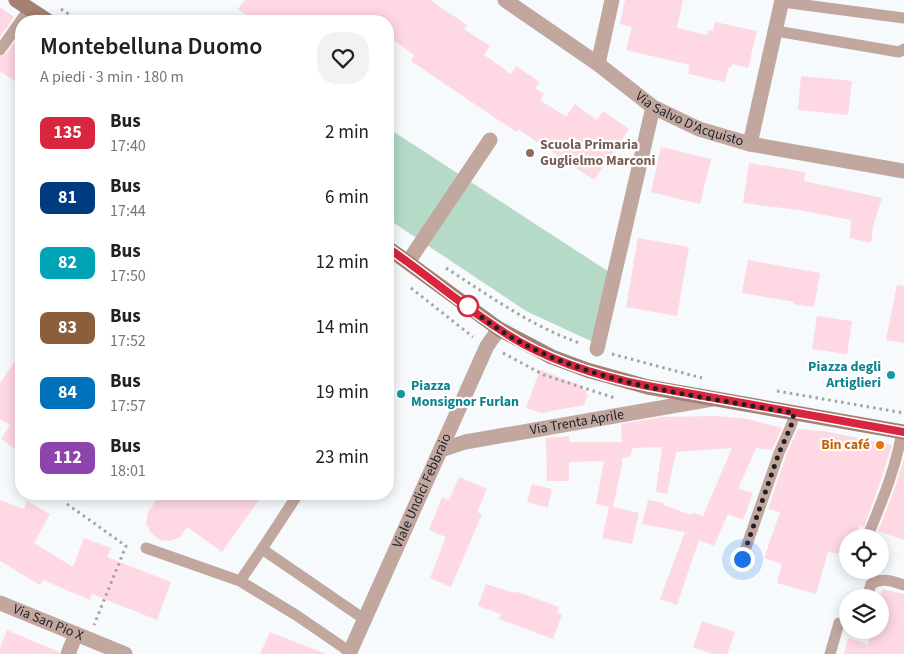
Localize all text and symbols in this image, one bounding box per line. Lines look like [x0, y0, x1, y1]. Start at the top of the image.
text: Montebelluna Duomo [40, 29, 263, 64]
button: heart [317, 32, 369, 84]
text: A piedi · 3 min · 180 m [40, 66, 184, 88]
street label: Via Salvo D'Acquisto [631, 87, 746, 152]
text: Bus [110, 108, 141, 135]
text: 2 min [325, 119, 369, 146]
text: 135 [53, 120, 82, 145]
text: 17:40 [110, 135, 146, 157]
place label: Scuola Primaria Guglielmo Marconi [540, 135, 655, 171]
marker: Scuola Primaria Guglielmo Marconi [524, 147, 536, 159]
text: Bus [110, 173, 141, 200]
text: 6 min [325, 184, 369, 211]
text: 81 [58, 185, 77, 210]
text: 17:44 [110, 200, 146, 222]
text: Bus [110, 238, 141, 265]
text: 12 min [315, 249, 369, 276]
text: 82 [58, 250, 77, 275]
text: 17:50 [110, 265, 146, 287]
unlabelled marker [457, 295, 479, 317]
text: Bus [110, 303, 141, 330]
text: 14 min [315, 314, 369, 341]
text: 83 [58, 315, 77, 340]
text: 17:52 [110, 330, 146, 352]
place label: Piazza degli Artiglieri [808, 357, 881, 393]
text: Bus [110, 368, 141, 395]
marker: Piazza degli Artiglieri [885, 369, 897, 381]
place label: Piazza Monsignor Furlan [411, 376, 519, 412]
text: 19 min [315, 379, 369, 406]
text: 84 [58, 380, 77, 405]
marker: Piazza Monsignor Furlan [395, 388, 407, 400]
text: 17:57 [110, 395, 146, 417]
street label: Via Trenta Aprile [528, 404, 626, 441]
street label: Viale Undici Febbraio [388, 430, 457, 551]
text: Bus [110, 433, 141, 460]
place label: Bin café [821, 435, 870, 455]
marker: Bin café [874, 439, 886, 451]
text: 23 min [315, 444, 369, 471]
text: 112 [53, 445, 82, 470]
text: 18:01 [110, 460, 146, 482]
map controls [839, 529, 889, 639]
button: locate [839, 529, 889, 579]
your location [730, 547, 755, 572]
button: layers [839, 589, 889, 639]
street label: Via San Pio X [10, 599, 86, 646]

